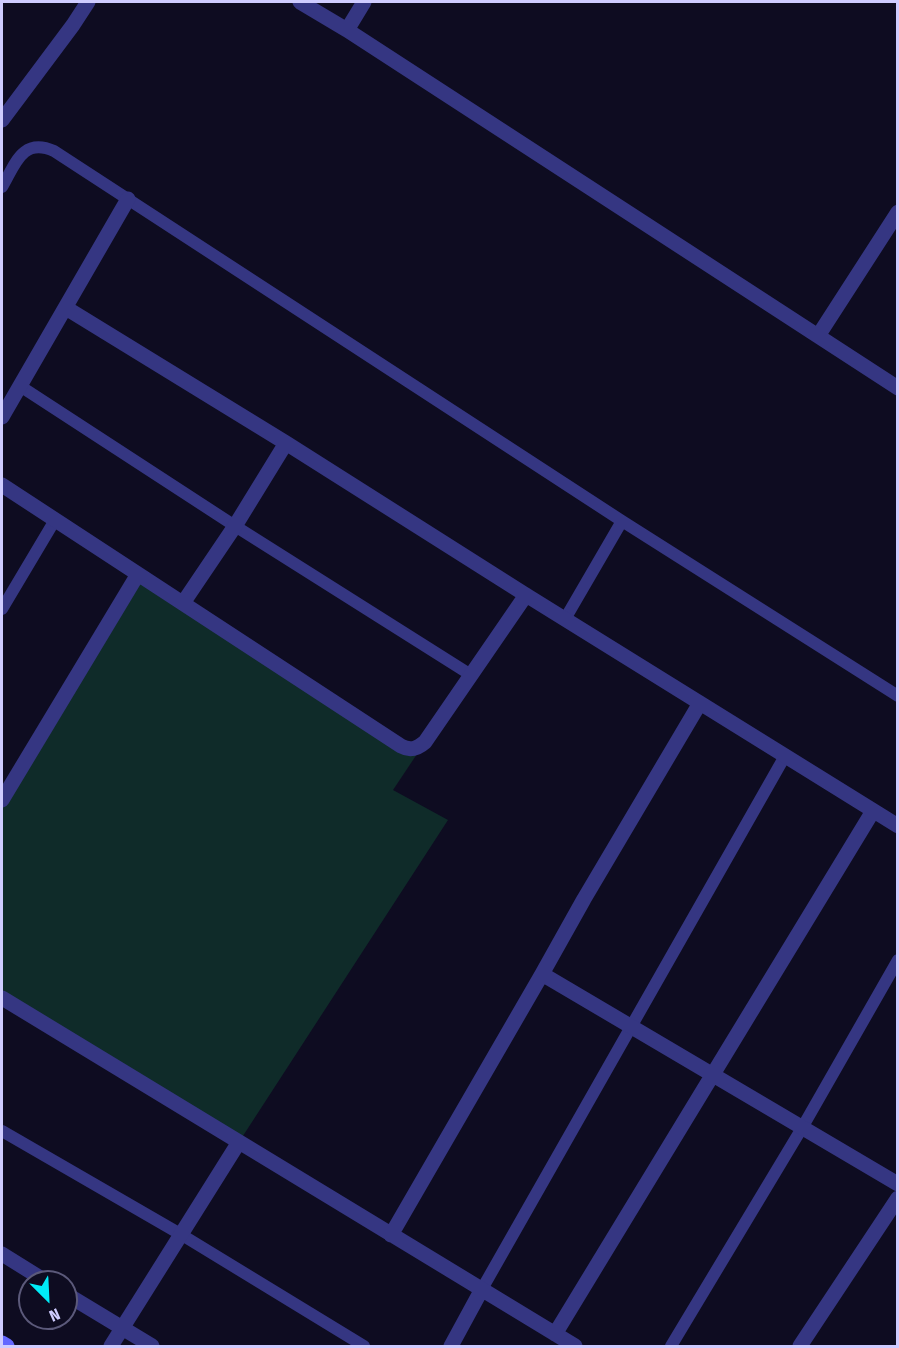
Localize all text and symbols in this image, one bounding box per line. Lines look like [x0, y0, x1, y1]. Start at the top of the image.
north arrow [18, 1270, 78, 1330]
text: N [46, 1304, 63, 1326]

